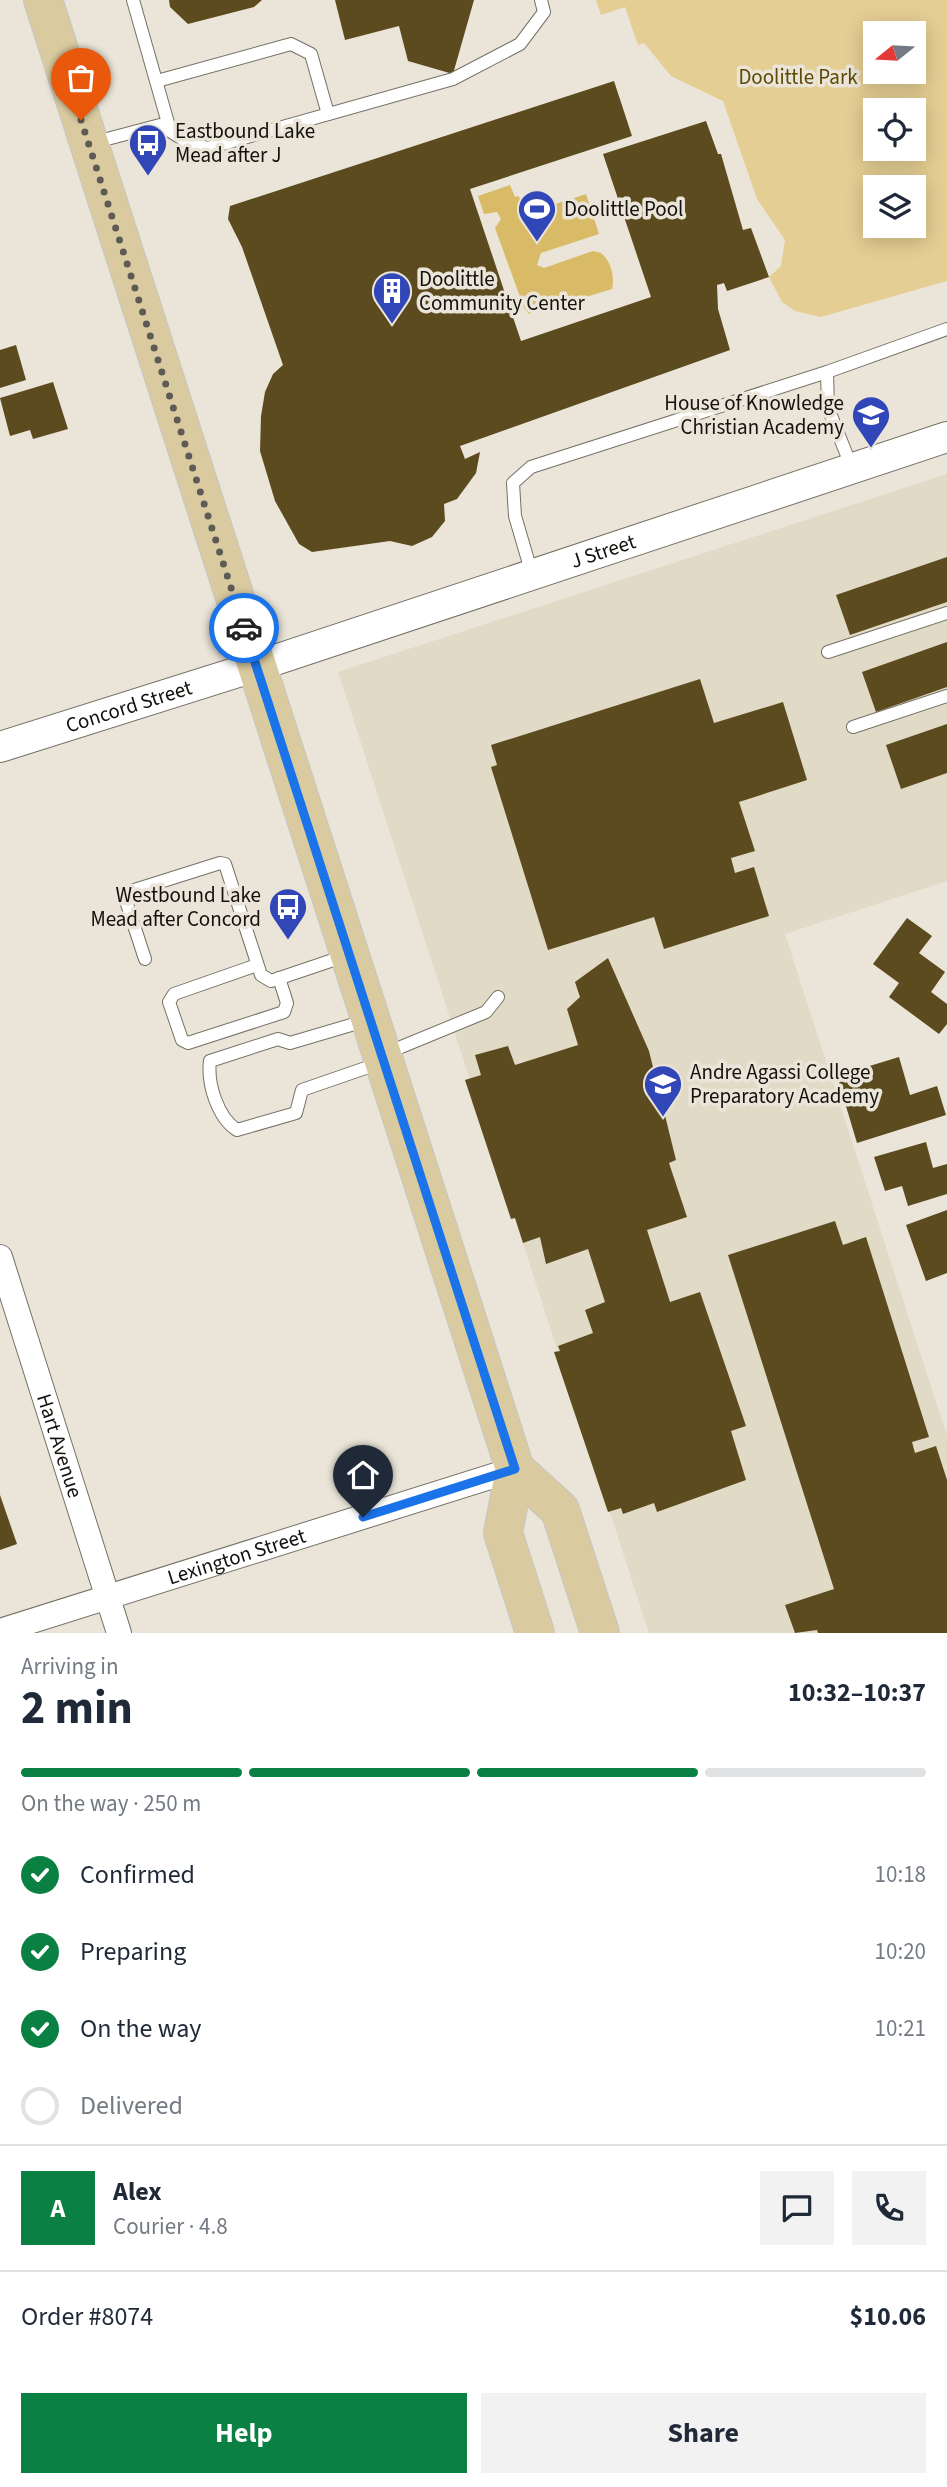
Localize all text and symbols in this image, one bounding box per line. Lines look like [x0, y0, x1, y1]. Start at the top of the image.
north arrow [863, 21, 926, 84]
map controls [863, 21, 926, 238]
pin [51, 48, 111, 120]
icon: bag [62, 59, 100, 97]
park label: Doolittle Park [738, 62, 858, 92]
button: locate [863, 98, 926, 161]
place label: Eastbound Lake Mead after J [175, 116, 315, 170]
bus stop icon: Eastbound Lake Mead after J [127, 122, 169, 177]
button: layers [863, 175, 926, 238]
sports icon: Doolittle Pool [516, 188, 558, 243]
place label: Doolittle Pool [564, 194, 683, 224]
place label: Doolittle Community Center [419, 264, 585, 318]
building icon: Doolittle Community Center [371, 270, 413, 325]
place label: House of Knowledge Christian Academy [664, 388, 844, 442]
school or university icon: House of Knowledge Christian Academy [850, 394, 892, 449]
street label: J Street [566, 526, 639, 576]
courier [209, 593, 279, 663]
icon: car [225, 609, 263, 647]
street label: Concord Street [62, 672, 196, 740]
place label: Westbound Lake Mead after Concord [90, 880, 261, 934]
bus stop icon: Westbound Lake Mead after Concord [267, 886, 309, 941]
place label: Andre Agassi College Preparatory Academy [690, 1057, 879, 1111]
school or university icon: Andre Agassi College Preparatory Academy [642, 1063, 684, 1118]
street label: Hart Avenue [29, 1390, 90, 1502]
pin [333, 1445, 393, 1517]
icon: home [344, 1456, 382, 1494]
street label: Lexington Street [164, 1521, 309, 1592]
text: Arriving in [21, 1650, 119, 1683]
text: 10:32–10:37 [788, 1674, 926, 1711]
text: 2 min [21, 1676, 133, 1741]
text: On the way · 250 m [21, 1787, 201, 1820]
icon: check [21, 1856, 59, 1894]
text: Confirmed [80, 1856, 195, 1893]
text: 10:18 [875, 1858, 926, 1891]
icon: check [21, 1933, 59, 1971]
text: Preparing [80, 1933, 186, 1970]
text: 10:20 [875, 1935, 926, 1968]
icon: check [21, 2010, 59, 2048]
text: On the way [80, 2010, 201, 2047]
text: 10:21 [875, 2012, 926, 2045]
text: Delivered [80, 2087, 183, 2124]
button: chat [760, 2171, 834, 2245]
button: phone [852, 2171, 926, 2245]
text: Alex [113, 2173, 162, 2210]
text: A [51, 2190, 65, 2227]
text: Courier · 4.8 [113, 2210, 228, 2243]
text: Order #8074 [21, 2298, 153, 2335]
text: $10.06 [850, 2298, 926, 2335]
button: Help [21, 2393, 467, 2473]
button: Share [481, 2393, 926, 2473]

